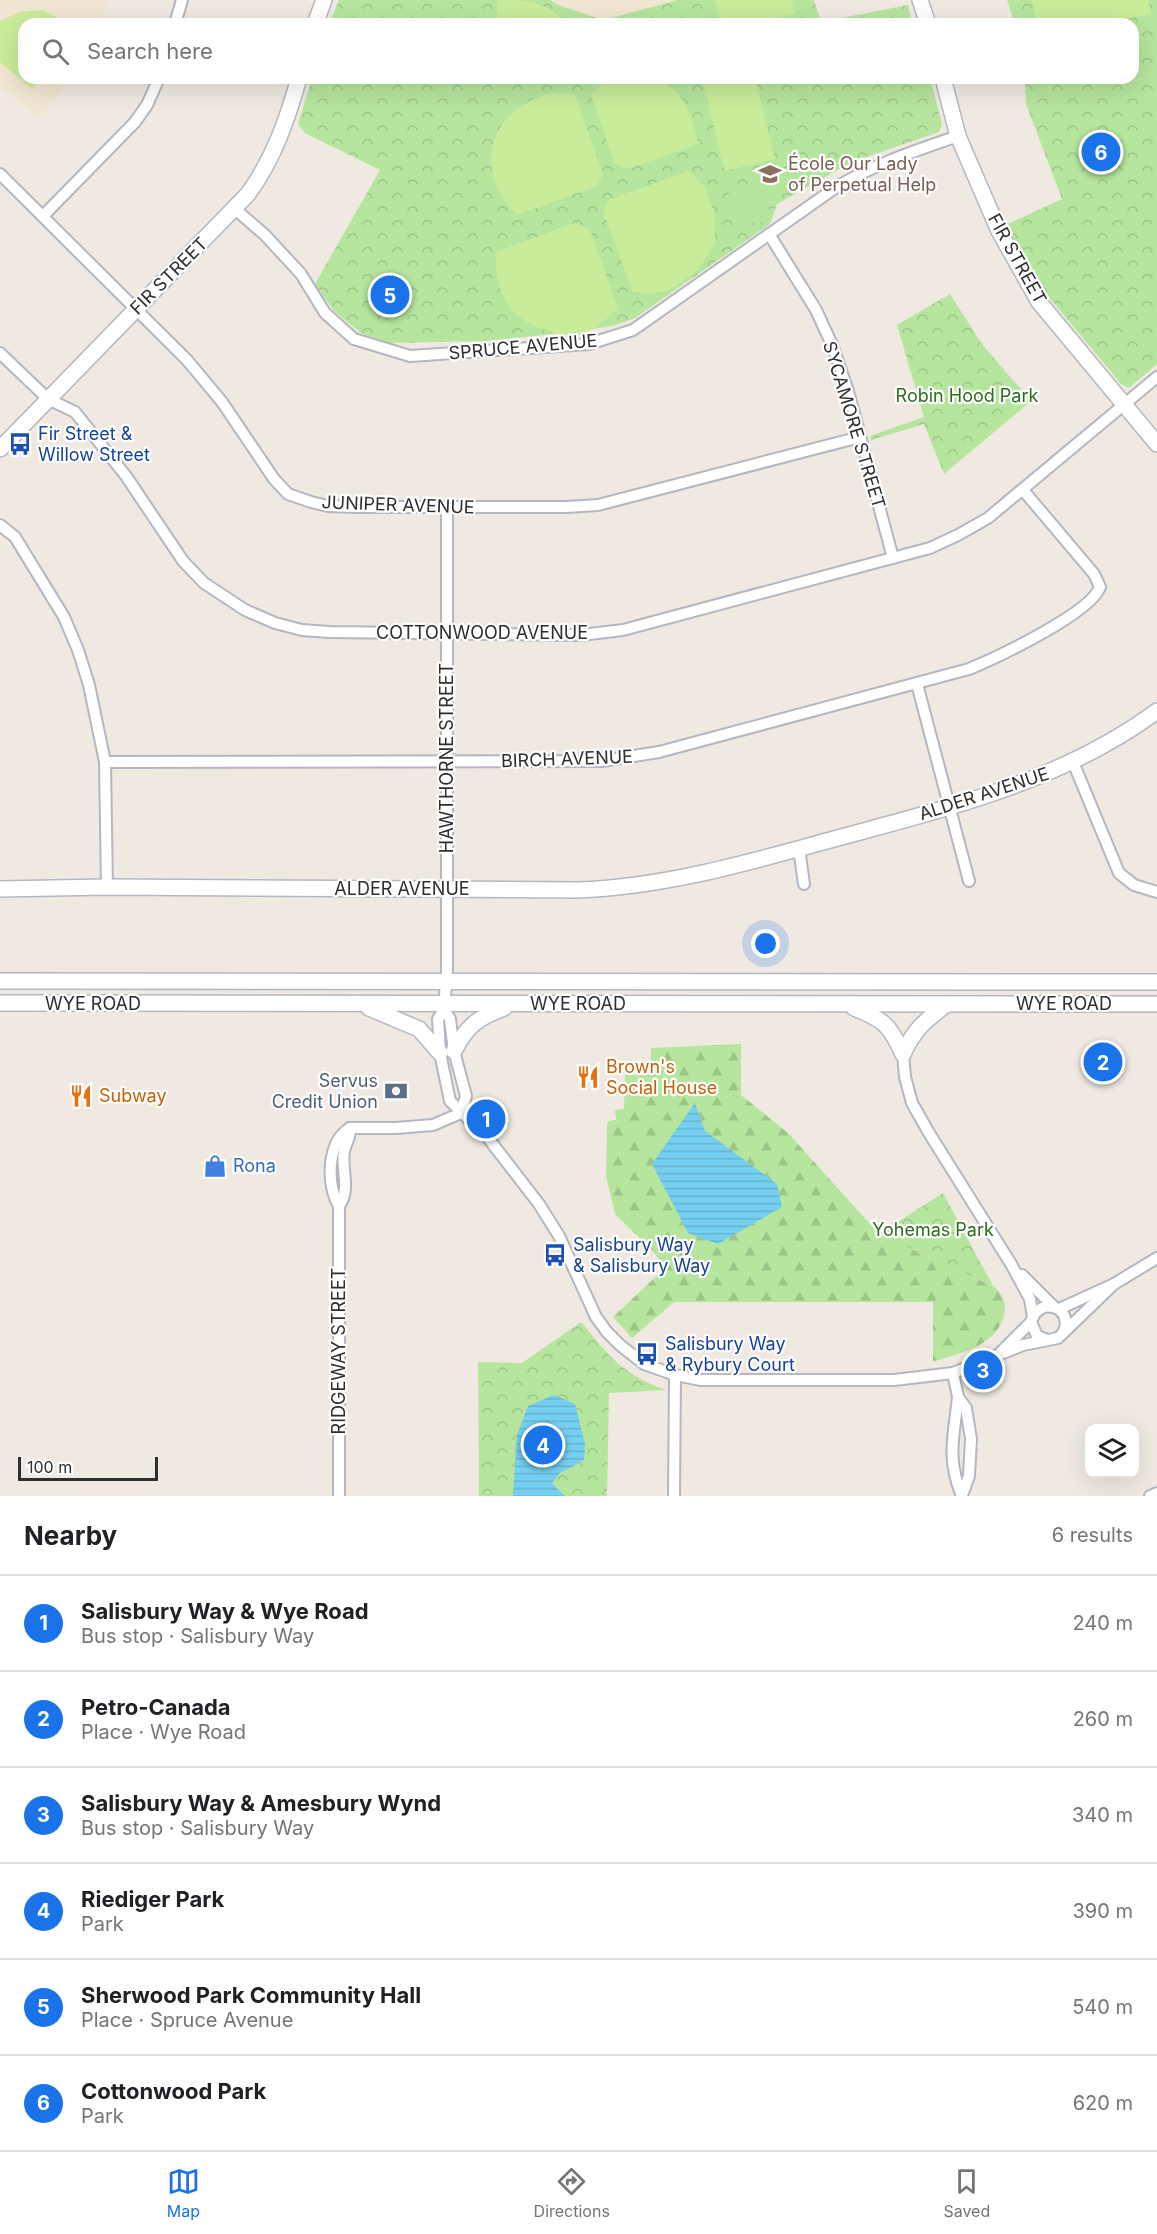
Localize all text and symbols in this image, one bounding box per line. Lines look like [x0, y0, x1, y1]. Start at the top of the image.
search box [18, 18, 1139, 84]
icon: search [39, 35, 72, 68]
text: Search here [87, 38, 213, 64]
pin: 6 [1082, 130, 1120, 174]
place label: École Our Lady of Perpetual Help [788, 152, 936, 195]
school or university icon: École Our Lady of Perpetual Help [757, 161, 783, 187]
street label: FIR STREET [984, 210, 1051, 308]
street label: FIR STREET [126, 233, 211, 318]
pin: 5 [370, 272, 410, 318]
street label: SPRUCE AVENUE [448, 330, 598, 363]
street label: SYCAMORE STREET [819, 339, 890, 511]
park label: Robin Hood Park [896, 385, 1039, 406]
place label: Fir Street & Willow Street [38, 423, 150, 465]
bus stop icon: Fir Street & Willow Street [7, 431, 33, 457]
street label: JUNIPER AVENUE [321, 491, 475, 518]
street label: COTTONWOOD AVENUE [376, 622, 588, 643]
street label: HAWTHORNE STREET [436, 663, 457, 853]
street label: BIRCH AVENUE [501, 746, 633, 771]
street label: ALDER AVENUE [916, 763, 1051, 824]
street label: ALDER AVENUE [334, 878, 470, 899]
your location [751, 929, 780, 958]
street label: WYE ROAD [45, 993, 141, 1014]
street label: WYE ROAD [530, 993, 626, 1014]
street label: WYE ROAD [1016, 993, 1112, 1014]
pin: 2 [1084, 1040, 1122, 1084]
place label: Brown's Social House [606, 1056, 717, 1098]
restaurant icon: Brown's Social House [575, 1064, 601, 1090]
place label: Servus Credit Union [272, 1070, 378, 1112]
bank icon: Servus Credit Union [383, 1078, 409, 1104]
restaurant icon: Subway [68, 1083, 94, 1109]
place label: Subway [99, 1085, 167, 1106]
pin: 1 [466, 1096, 506, 1142]
shop icon: Rona [202, 1153, 228, 1179]
place label: Rona [233, 1155, 276, 1176]
park label: Yohemas Park [872, 1219, 994, 1240]
place label: Salisbury Way & Salisbury Way [573, 1234, 710, 1276]
bus stop icon: Salisbury Way & Salisbury Way [542, 1242, 568, 1268]
street label: RIDGEWAY STREET [328, 1268, 349, 1434]
place label: Salisbury Way & Rybury Court [665, 1333, 795, 1375]
bus stop icon: Salisbury Way & Rybury Court [634, 1341, 660, 1367]
pin: 3 [964, 1348, 1002, 1392]
pin: 4 [524, 1422, 562, 1468]
map controls [1085, 1424, 1139, 1478]
button: layers [1085, 1424, 1139, 1478]
scale bar [18, 1454, 158, 1482]
text: 100 m [27, 1457, 72, 1477]
text: Nearby [24, 1520, 117, 1551]
text: 6 results [1052, 1523, 1133, 1547]
text: Salisbury Way & Wye Road [81, 1598, 369, 1624]
text: 1 [39, 1611, 48, 1635]
text: 240 m [1072, 1611, 1133, 1635]
text: Bus stop · Salisbury Way [81, 1624, 314, 1648]
text: Petro-Canada [81, 1694, 231, 1720]
text: 2 [37, 1707, 50, 1731]
text: 260 m [1073, 1707, 1133, 1731]
text: Place · Wye Road [81, 1720, 246, 1744]
text: Salisbury Way & Amesbury Wynd [81, 1790, 441, 1816]
text: 3 [37, 1803, 50, 1827]
text: 340 m [1072, 1803, 1133, 1827]
text: Bus stop · Salisbury Way [81, 1816, 314, 1840]
text: Riediger Park [81, 1886, 224, 1912]
text: 4 [37, 1899, 50, 1923]
text: 390 m [1072, 1899, 1133, 1923]
text: Park [81, 1912, 124, 1936]
text: Sherwood Park Community Hall [81, 1982, 421, 2008]
text: 5 [37, 1995, 50, 2019]
text: 540 m [1072, 1995, 1133, 2019]
text: Place · Spruce Avenue [81, 2008, 293, 2032]
text: Cottonwood Park [81, 2078, 266, 2104]
text: 6 [37, 2091, 50, 2115]
text: 620 m [1073, 2091, 1133, 2115]
text: Park [81, 2104, 124, 2128]
tab: Map [167, 2165, 200, 2221]
tab: Directions [534, 2165, 610, 2221]
tab: Saved [943, 2165, 990, 2221]

